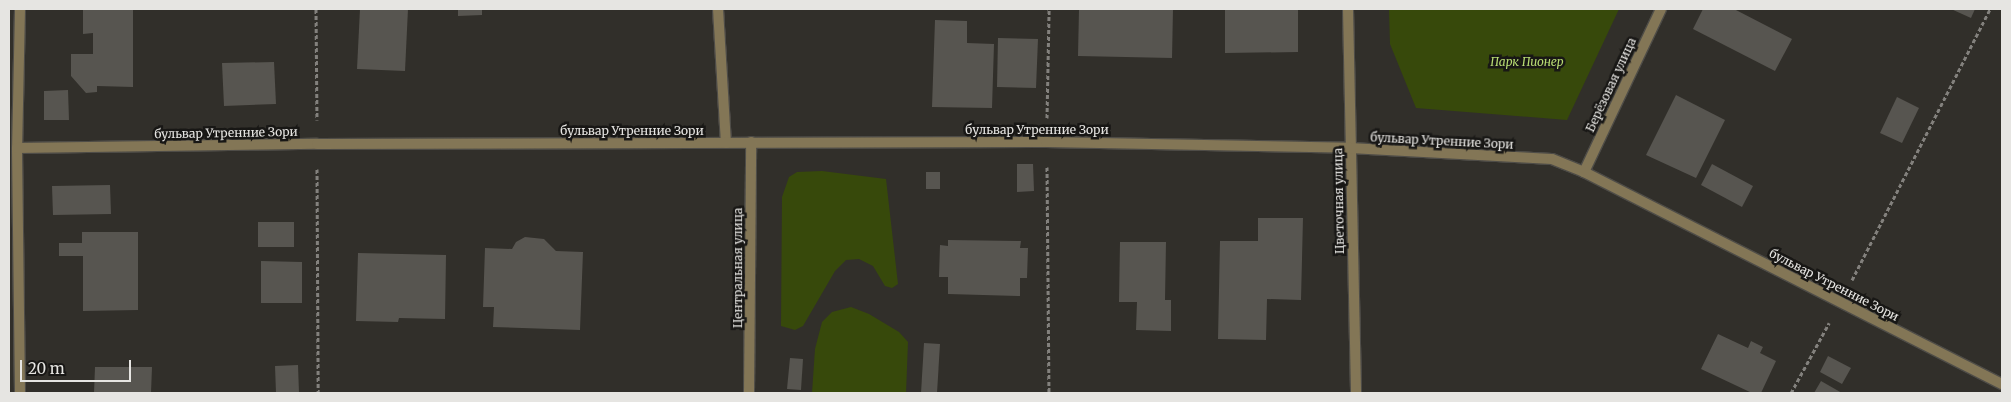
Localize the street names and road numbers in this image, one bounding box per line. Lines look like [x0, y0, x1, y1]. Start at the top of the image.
street label: Берёзовая улица [1583, 36, 1639, 134]
street label: бульвар Утренние Зори [965, 123, 1109, 137]
street label: бульвар Утренние Зори [560, 124, 704, 138]
street label: бульвар Утренние Зори [154, 125, 298, 141]
street label: бульвар Утренние Зори [1370, 130, 1514, 152]
street label: Цветочная улица [1331, 148, 1347, 254]
street label: Центральная улица [731, 208, 745, 328]
street label: бульвар Утренние Зори [1767, 246, 1901, 324]

